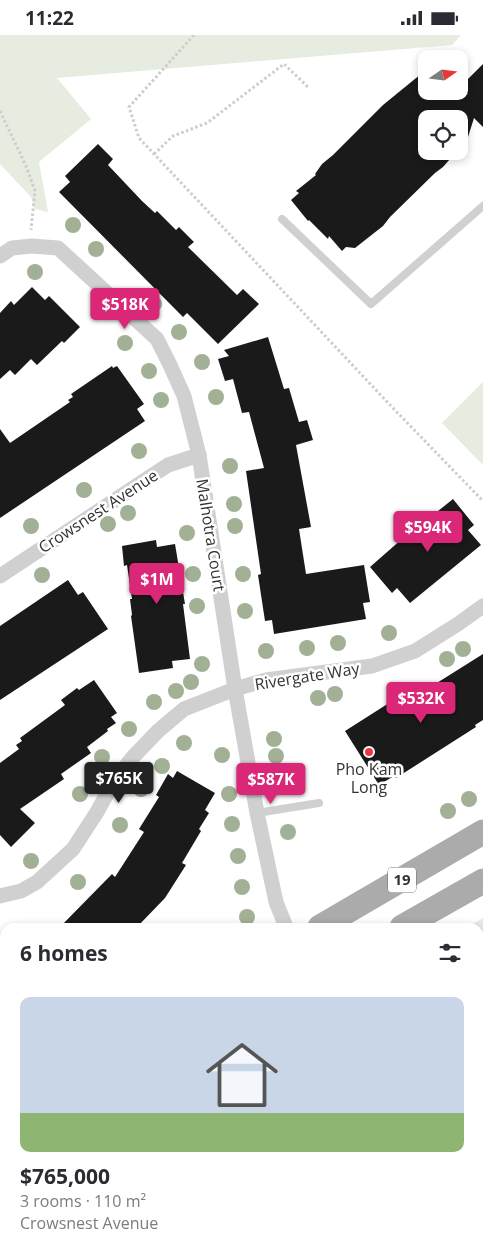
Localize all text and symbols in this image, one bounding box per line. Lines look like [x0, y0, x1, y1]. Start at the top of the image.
text: 11:22 [25, 5, 74, 31]
north arrow [418, 50, 468, 100]
map controls [418, 50, 468, 160]
button: locate [418, 110, 468, 160]
pin: $518K [90, 287, 160, 330]
text: $518K [101, 293, 149, 315]
street label: Crowsnest Avenue [34, 464, 162, 558]
street label: Malhotra Court [191, 477, 231, 593]
pin: $594K [393, 511, 463, 553]
text: $594K [404, 516, 452, 538]
pin: $1M [133, 563, 181, 605]
text: $1M [140, 568, 174, 590]
street label: Rivergate Way [253, 657, 362, 695]
pin: $532K [386, 681, 456, 724]
text: $532K [397, 687, 445, 709]
marker: Pho Kam Long [363, 746, 375, 758]
place label: Pho Kam Long [336, 758, 402, 798]
pin: $765K [84, 761, 154, 804]
pin: $587K [236, 763, 306, 805]
text: $765K [95, 767, 143, 789]
text: $587K [247, 768, 295, 790]
road number: 19 [388, 867, 416, 893]
text: 6 homes [20, 939, 108, 967]
icon: filters [436, 939, 464, 967]
icon: home [197, 1030, 287, 1120]
text: $765,000 [20, 1162, 110, 1190]
text: 3 rooms · 110 m² [20, 1190, 146, 1212]
text: Crowsnest Avenue [20, 1212, 158, 1234]

